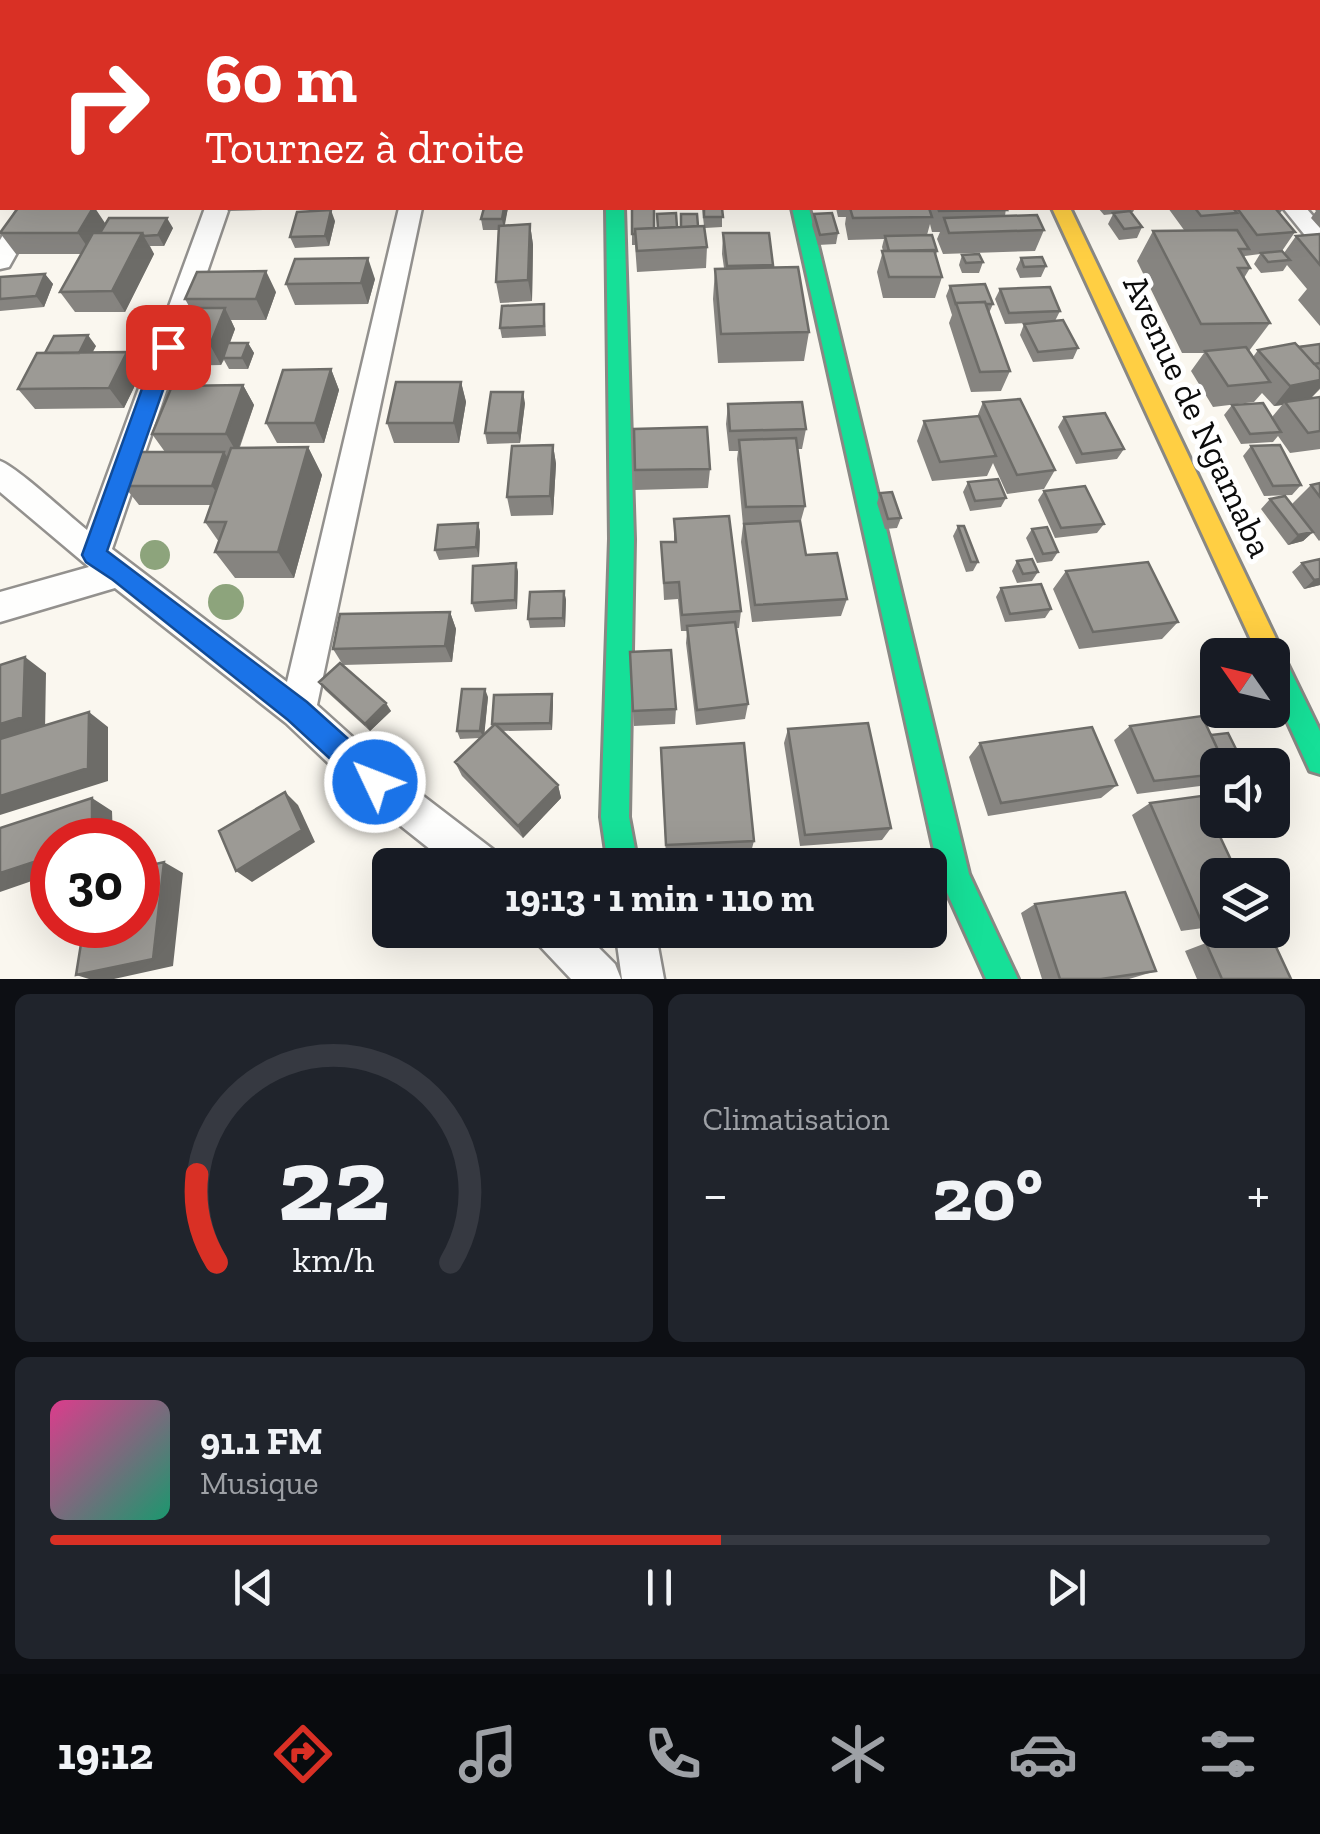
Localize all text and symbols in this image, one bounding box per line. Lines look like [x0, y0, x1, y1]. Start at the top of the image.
text: 60 m [205, 36, 357, 120]
icon: right [40, 40, 170, 170]
text: Tournez à droite [205, 121, 524, 175]
street label: Avenue de Ngamaba [1114, 268, 1282, 564]
pin [126, 305, 211, 390]
icon: arrive [141, 320, 196, 375]
north arrow [1200, 638, 1290, 728]
map controls [1200, 638, 1290, 948]
position arrow [323, 730, 427, 834]
button: sound [1200, 748, 1290, 838]
speed limit sign: 30 [30, 818, 160, 948]
button: layers [1200, 858, 1290, 948]
text: 19:13 · 1 min · 110 m [505, 875, 814, 921]
text: Climatisation [703, 1100, 890, 1138]
text: 22 [278, 1122, 390, 1247]
text: 20° [932, 1149, 1043, 1239]
text: − [703, 1161, 728, 1227]
text: + [1247, 1161, 1270, 1227]
text: km/h [293, 1238, 375, 1281]
text: 91.1 FM [200, 1418, 323, 1464]
text: Musique [200, 1464, 319, 1502]
icon: previous [226, 1560, 281, 1615]
icon: pause [632, 1560, 687, 1615]
icon: next [1039, 1560, 1094, 1615]
icon: directions [268, 1719, 338, 1789]
icon: music [453, 1719, 523, 1789]
icon: phone [638, 1719, 708, 1789]
icon: climate [823, 1719, 893, 1789]
icon: car [1008, 1719, 1078, 1789]
icon: filters [1193, 1719, 1263, 1789]
text: 19:12 [57, 1727, 153, 1781]

